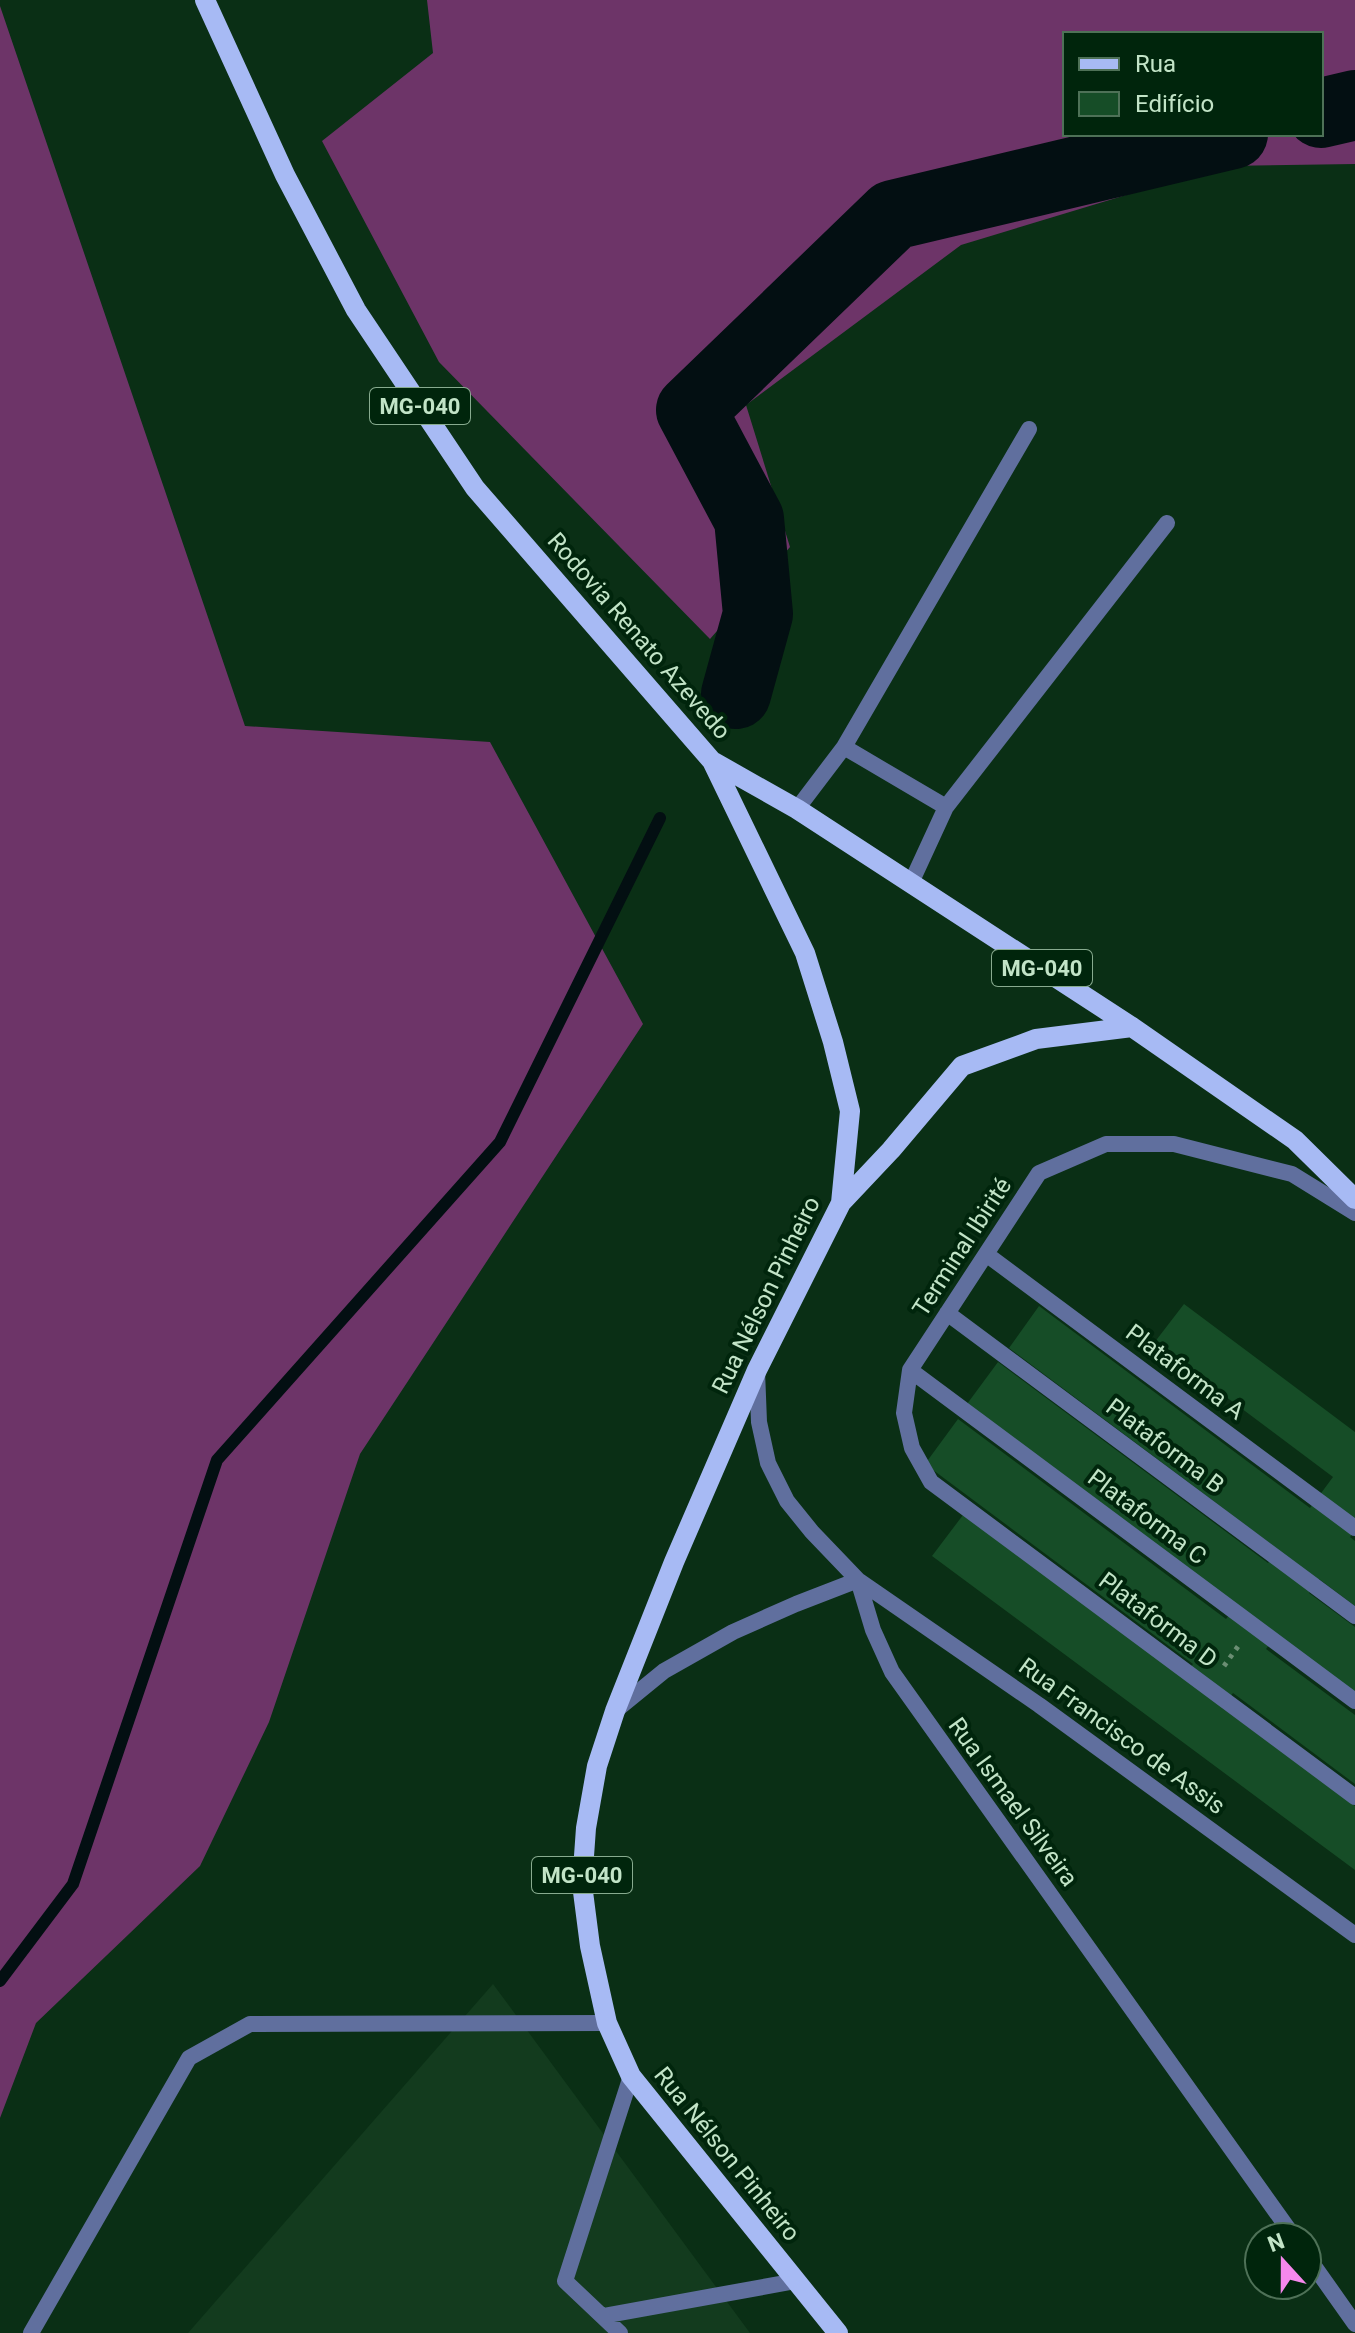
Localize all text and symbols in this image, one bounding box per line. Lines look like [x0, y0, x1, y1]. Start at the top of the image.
legend [1063, 32, 1323, 136]
text: Rua [1135, 50, 1176, 78]
text: Edifício [1135, 90, 1214, 118]
road number: MG-040 [370, 388, 470, 424]
street label: Rodovia Renato Azevedo [542, 527, 736, 745]
road number: MG-040 [992, 950, 1092, 986]
street label: Terminal Ibirité [907, 1173, 1017, 1321]
street label: Rua Nélson Pinheiro [706, 1192, 826, 1398]
street label: Plataforma A [1120, 1318, 1250, 1426]
street label: Plataforma B [1101, 1393, 1229, 1499]
street label: Plataforma C [1082, 1463, 1212, 1571]
street label: Plataforma D [1093, 1566, 1223, 1674]
street label: Rua Francisco de Assis [1014, 1652, 1230, 1820]
street label: Rua Ismael Silveira [943, 1712, 1083, 1892]
road number: MG-040 [532, 1857, 632, 1893]
street label: Rua Nélson Pinheiro [648, 2061, 806, 2247]
north arrow [1243, 2221, 1323, 2301]
text: N [1264, 2228, 1288, 2257]

